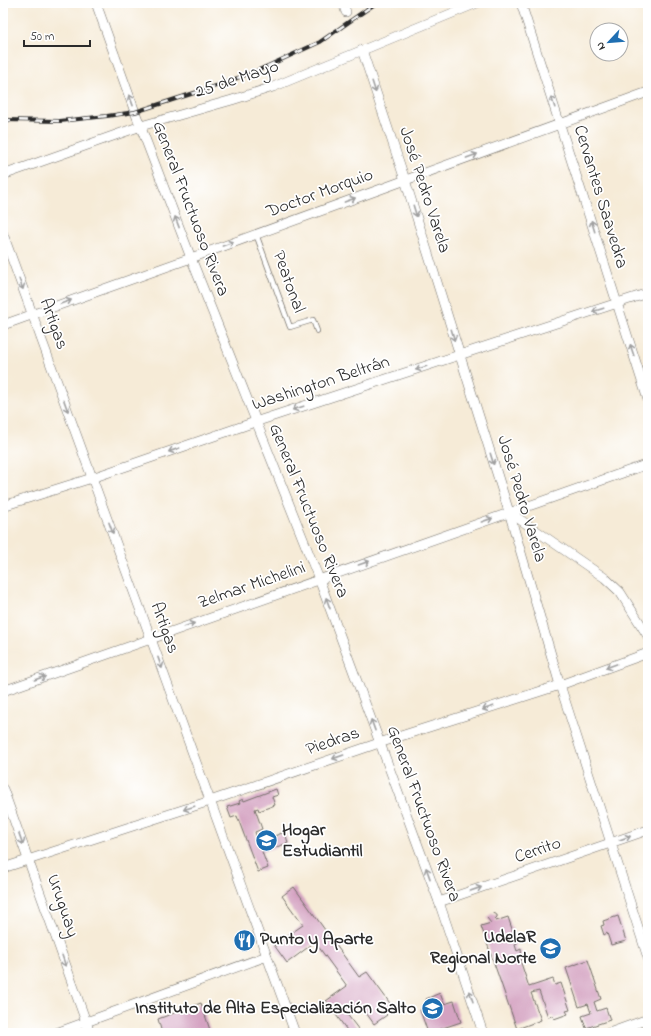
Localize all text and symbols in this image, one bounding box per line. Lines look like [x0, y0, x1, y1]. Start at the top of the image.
scale bar [24, 22, 90, 48]
north arrow [589, 22, 629, 62]
text: 50 m [30, 28, 54, 46]
text: N [592, 39, 610, 53]
street label: 25 de Mayo [192, 54, 282, 106]
one-way arrow [371, 80, 378, 93]
one-way arrow [126, 95, 134, 107]
one-way arrow [549, 96, 557, 108]
street label: General Fructuoso Rivera [145, 118, 235, 300]
street label: Cervantes Saavedra [566, 122, 634, 272]
street label: José Pedro Varela [391, 123, 457, 257]
one-way arrow [466, 151, 478, 159]
street label: Doctor Morquio [262, 163, 377, 226]
one-way arrow [344, 195, 356, 203]
one-way arrow [412, 204, 419, 217]
one-way arrow [173, 216, 181, 228]
one-way arrow [589, 219, 596, 232]
one-way arrow [222, 240, 234, 248]
street label: Peatonal [265, 247, 311, 317]
one-way arrow [18, 277, 26, 289]
street label: Artigas [31, 295, 74, 354]
one-way arrow [60, 298, 72, 306]
one-way arrow [592, 306, 604, 314]
one-way arrow [450, 328, 457, 341]
one-way arrow [628, 343, 635, 356]
street label: Washington Beltrán [249, 349, 394, 419]
one-way arrow [415, 365, 428, 372]
one-way arrow [62, 400, 70, 412]
one-way arrow [292, 405, 304, 413]
street label: General Fructuoso Rivera [261, 420, 355, 602]
street label: José Pedro Varela [489, 432, 553, 566]
one-way arrow [168, 447, 181, 454]
one-way arrow [489, 452, 496, 465]
one-way arrow [480, 516, 493, 523]
one-way arrow [107, 522, 115, 534]
street label: Zelmar Michelini [195, 555, 309, 617]
one-way arrow [358, 559, 371, 566]
one-way arrow [323, 598, 331, 610]
street label: Artigas [142, 599, 185, 658]
one-way arrow [182, 621, 195, 628]
one-way arrow [157, 657, 165, 669]
one-way arrow [605, 663, 618, 670]
one-way arrow [33, 673, 45, 681]
one-way arrow [482, 705, 495, 712]
one-way arrow [368, 720, 376, 732]
street label: Piedras [303, 721, 363, 763]
street label: General Fructuoso Rivera [379, 722, 467, 906]
one-way arrow [332, 754, 345, 761]
one-way arrow [182, 805, 195, 812]
place label: Hogar Estudiantil [282, 818, 363, 865]
school or university icon: Hogar Estudiantil [253, 828, 279, 854]
street label: Cerrito [511, 831, 565, 871]
one-way arrow [18, 832, 26, 844]
one-way arrow [619, 834, 631, 842]
one-way arrow [424, 868, 432, 880]
street label: Uruguay [38, 871, 85, 941]
one-way arrow [469, 885, 482, 892]
place label: UdelaR Regional Norte [430, 925, 537, 973]
restaurant icon: Punto y Aparte [232, 927, 258, 953]
place label: Punto y Aparte [260, 927, 374, 954]
school or university icon: UdelaR Regional Norte [538, 935, 564, 961]
one-way arrow [61, 955, 69, 967]
one-way arrow [467, 990, 474, 1003]
place label: Instituto de Alta Especialización Salto [135, 996, 416, 1022]
school or university icon: Instituto de Alta Especialización Salto [419, 996, 445, 1022]

